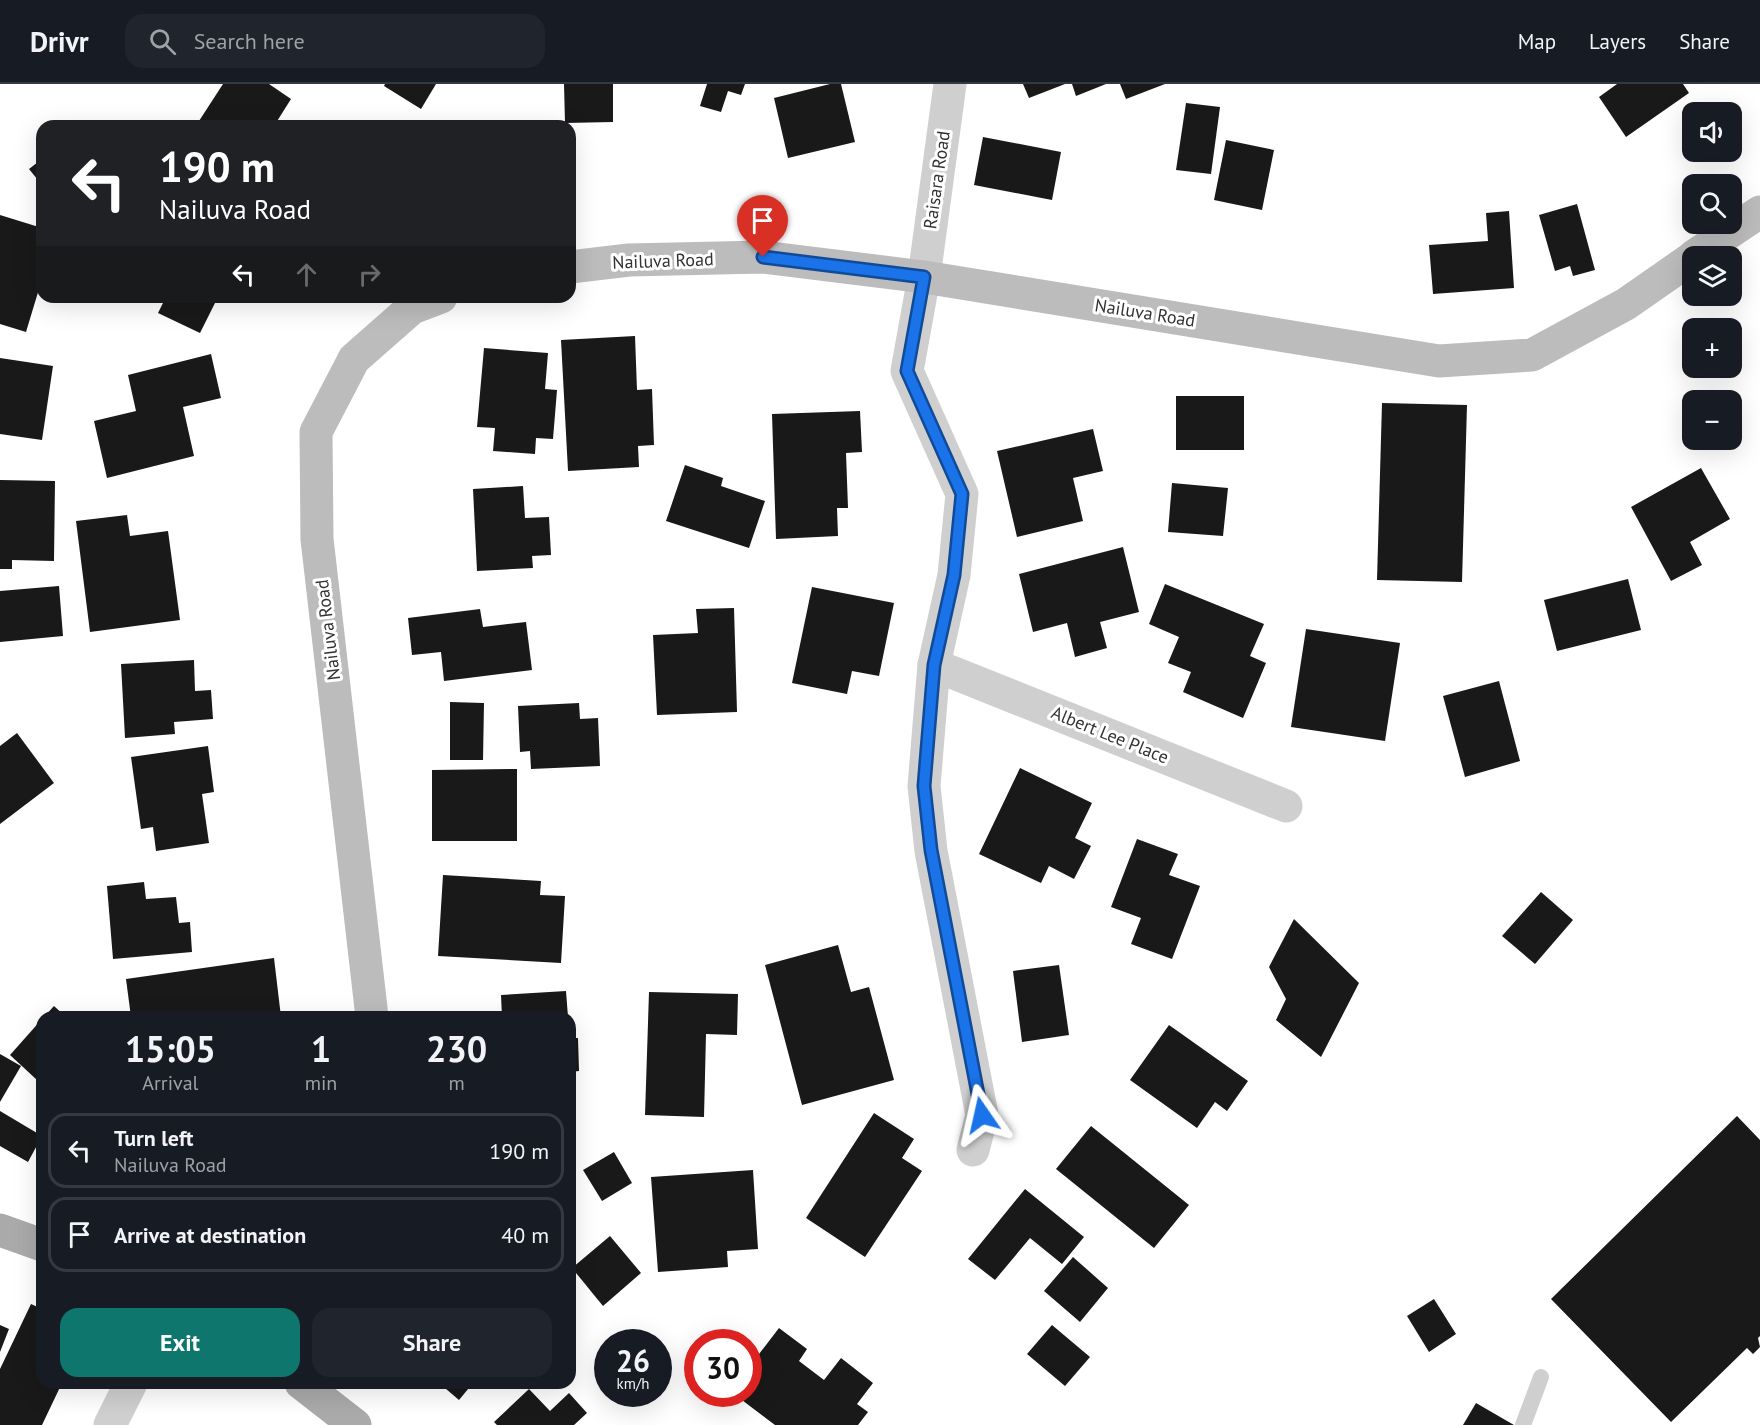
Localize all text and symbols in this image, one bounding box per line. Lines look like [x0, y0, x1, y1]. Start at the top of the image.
search box [125, 14, 545, 68]
text: Drivr [30, 23, 89, 60]
icon: search [146, 25, 179, 58]
text: Search here [194, 27, 305, 55]
text: Map [1518, 28, 1556, 55]
text: Layers [1589, 28, 1646, 55]
text: Share [1679, 28, 1730, 55]
map controls [1682, 102, 1742, 450]
button: sound [1682, 102, 1742, 162]
street label: Raisara Road [918, 129, 955, 230]
text: 190 m [159, 139, 275, 194]
icon: left [60, 144, 138, 222]
button: search [1682, 174, 1742, 234]
text: Nailuva Road [159, 192, 311, 226]
pin [737, 195, 788, 257]
icon: arrive [746, 204, 779, 237]
button: layers [1682, 246, 1742, 306]
street label: Nailuva Road [612, 247, 714, 274]
icon: left [227, 258, 260, 291]
icon: ahead [290, 258, 323, 291]
icon: right [353, 258, 386, 291]
street label: Nailuva Road [1093, 293, 1197, 332]
button: + [1682, 318, 1742, 378]
button: − [1682, 390, 1742, 450]
street label: Nailuva Road [310, 578, 345, 682]
street label: Albert Lee Place [1048, 701, 1172, 769]
text: 15:05 [125, 1025, 216, 1072]
text: 1 [311, 1025, 331, 1072]
text: 230 [426, 1025, 487, 1072]
text: Arrival [142, 1070, 198, 1096]
text: min [305, 1070, 337, 1096]
text: m [449, 1070, 465, 1096]
position arrow [950, 1083, 1014, 1147]
text: Turn left [114, 1124, 194, 1152]
icon: left [63, 1134, 96, 1167]
text: 190 m [489, 1137, 549, 1165]
text: Nailuva Road [114, 1152, 227, 1178]
icon: arrive [63, 1218, 96, 1251]
text: Arrive at destination [114, 1221, 306, 1249]
text: 40 m [501, 1221, 549, 1249]
button: Exit [60, 1308, 300, 1377]
button: Share [312, 1308, 552, 1377]
speed limit sign: 30 [684, 1329, 762, 1407]
text: 26 [616, 1341, 650, 1380]
text: km/h [617, 1374, 649, 1393]

